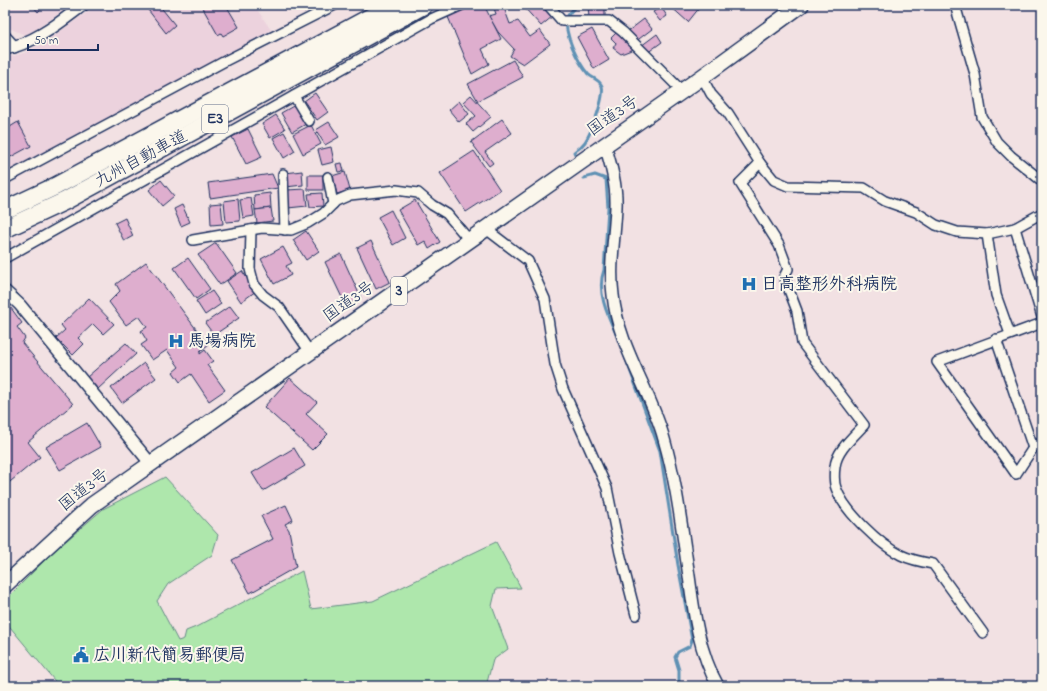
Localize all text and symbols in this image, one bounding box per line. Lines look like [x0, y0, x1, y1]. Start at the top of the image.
scale bar [28, 26, 98, 52]
text: 50 m [34, 32, 58, 50]
street label: 国道3号 [582, 89, 644, 143]
road number: E3 [202, 105, 228, 133]
street label: 九州自動車道 [90, 124, 192, 194]
place label: 日高整形外科病院 [761, 272, 897, 297]
street label: 国道3号 [318, 275, 380, 329]
hospital icon: 日高整形外科病院 [740, 275, 758, 293]
road number: 3 [391, 277, 407, 305]
place label: 馬場病院 [188, 329, 256, 354]
hospital icon: 馬場病院 [167, 332, 185, 350]
street label: 国道3号 [53, 462, 115, 518]
place label: 広川新代簡易郵便局 [93, 643, 246, 668]
public building icon: 広川新代簡易郵便局 [72, 646, 90, 664]

